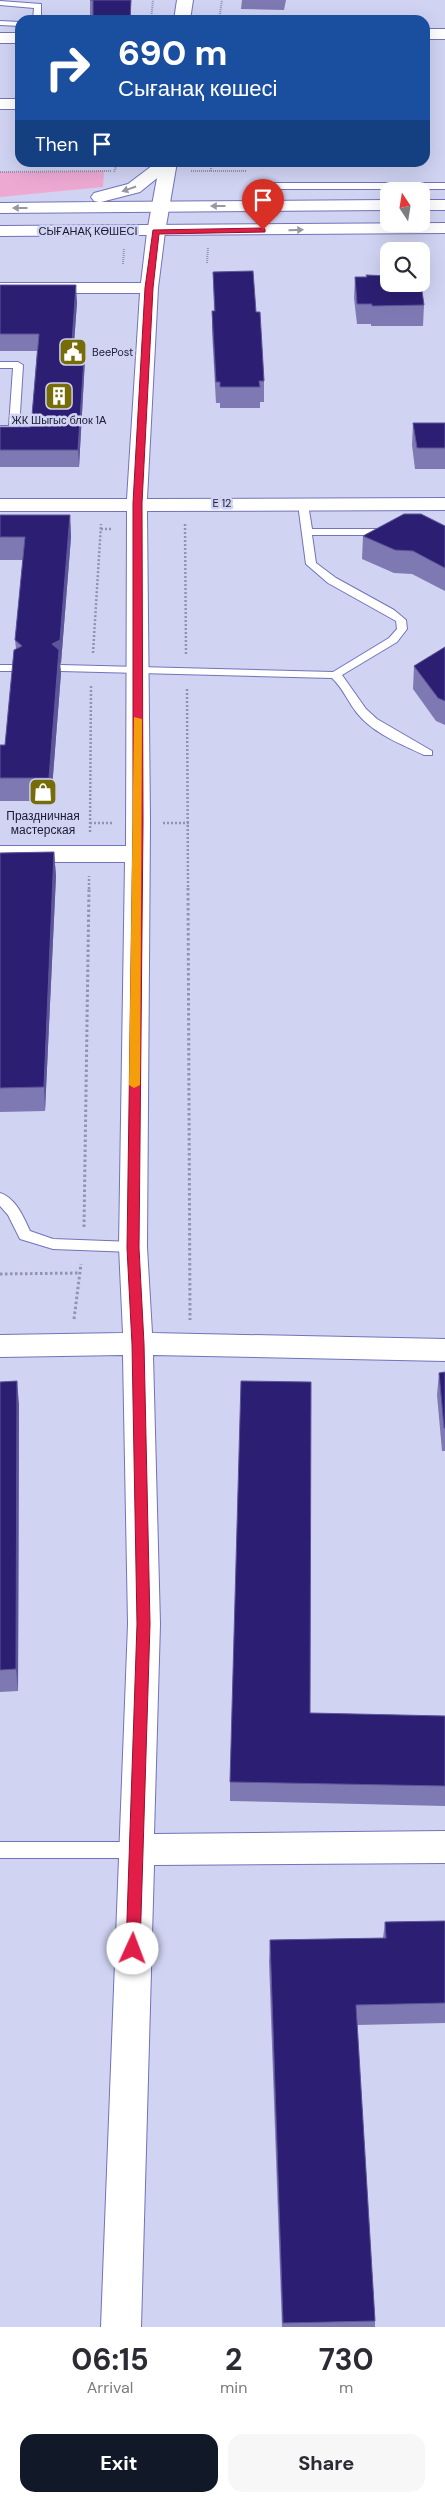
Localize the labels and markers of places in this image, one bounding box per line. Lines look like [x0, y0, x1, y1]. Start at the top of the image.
pin [242, 179, 284, 230]
public building icon: BeePost [58, 337, 88, 367]
place label: BeePost [92, 345, 133, 359]
building icon: ЖК Шыгыс блок 1А [44, 381, 74, 411]
place label: ЖК Шыгыс блок 1А [12, 413, 107, 427]
shop icon: Праздничная мастерская [28, 777, 58, 807]
place label: Праздничная мастерская [6, 808, 80, 838]

